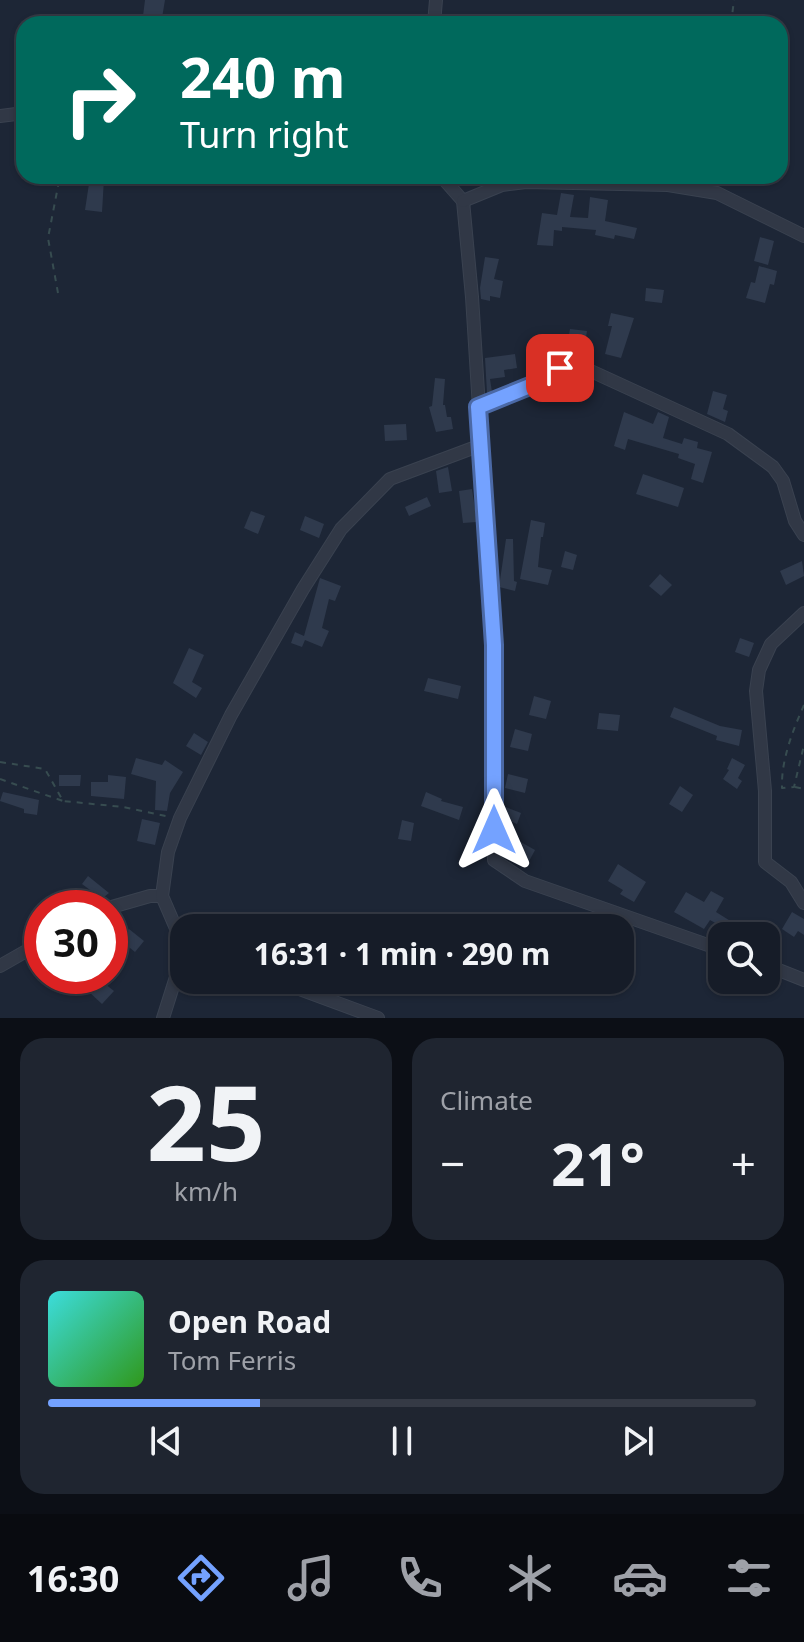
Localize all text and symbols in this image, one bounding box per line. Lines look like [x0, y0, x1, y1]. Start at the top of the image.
text: 240 m [180, 38, 345, 114]
icon: right [48, 48, 152, 152]
text: Turn right [180, 110, 348, 159]
pin [526, 334, 594, 402]
icon: arrive [538, 346, 582, 390]
position arrow [452, 788, 536, 872]
speed limit sign: 30 [24, 890, 128, 994]
map controls [708, 922, 780, 994]
button: search [708, 922, 780, 994]
text: 16:31 · 1 min · 290 m [254, 933, 550, 974]
text: 25 [147, 1050, 265, 1191]
text: Climate [440, 1082, 533, 1118]
text: 21° [551, 1122, 645, 1204]
text: − [440, 1133, 465, 1193]
text: + [731, 1133, 756, 1193]
text: km/h [174, 1173, 238, 1209]
text: Open Road [168, 1301, 331, 1342]
text: Tom Ferris [168, 1342, 296, 1378]
icon: previous [144, 1419, 188, 1463]
icon: pause [380, 1419, 424, 1463]
icon: next [616, 1419, 660, 1463]
icon: directions [173, 1550, 229, 1606]
icon: music [283, 1550, 339, 1606]
icon: phone [392, 1550, 448, 1606]
icon: climate [502, 1550, 558, 1606]
icon: car [612, 1550, 668, 1606]
icon: filters [721, 1550, 777, 1606]
text: 16:30 [27, 1554, 119, 1603]

